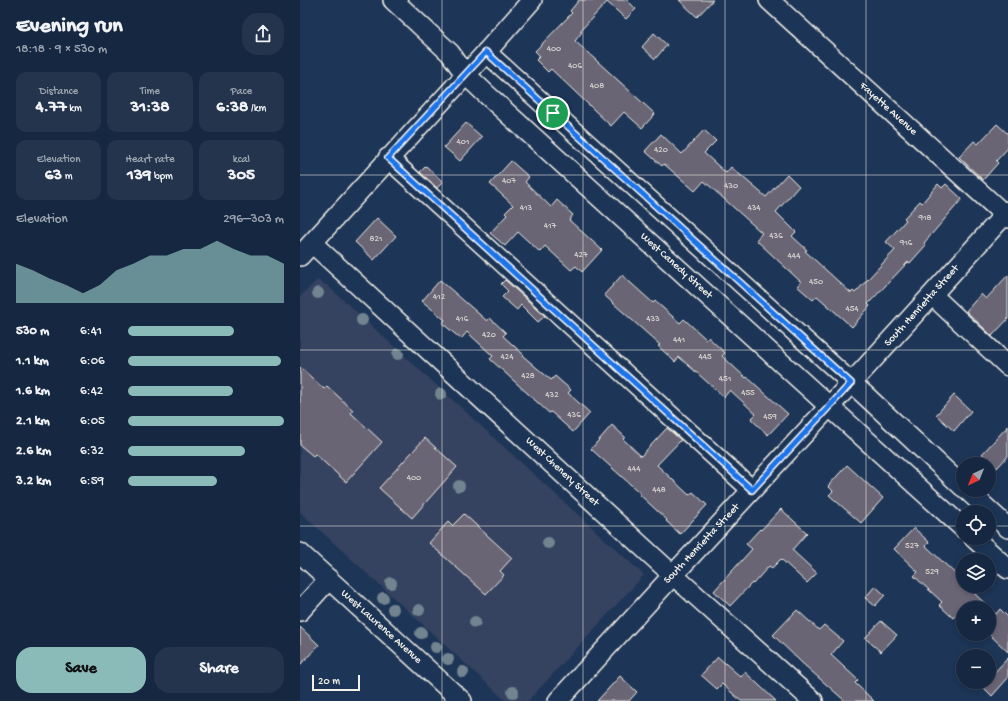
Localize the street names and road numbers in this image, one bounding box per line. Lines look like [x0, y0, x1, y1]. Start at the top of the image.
street label: Fayette Avenue [856, 79, 919, 138]
street label: West Canedy Street [637, 230, 716, 303]
street label: South Henrietta Street [882, 262, 963, 349]
street label: West Chenery Street [523, 435, 602, 510]
street label: South Henrietta Street [662, 500, 743, 587]
street label: West Lawrence Avenue [338, 588, 424, 667]

